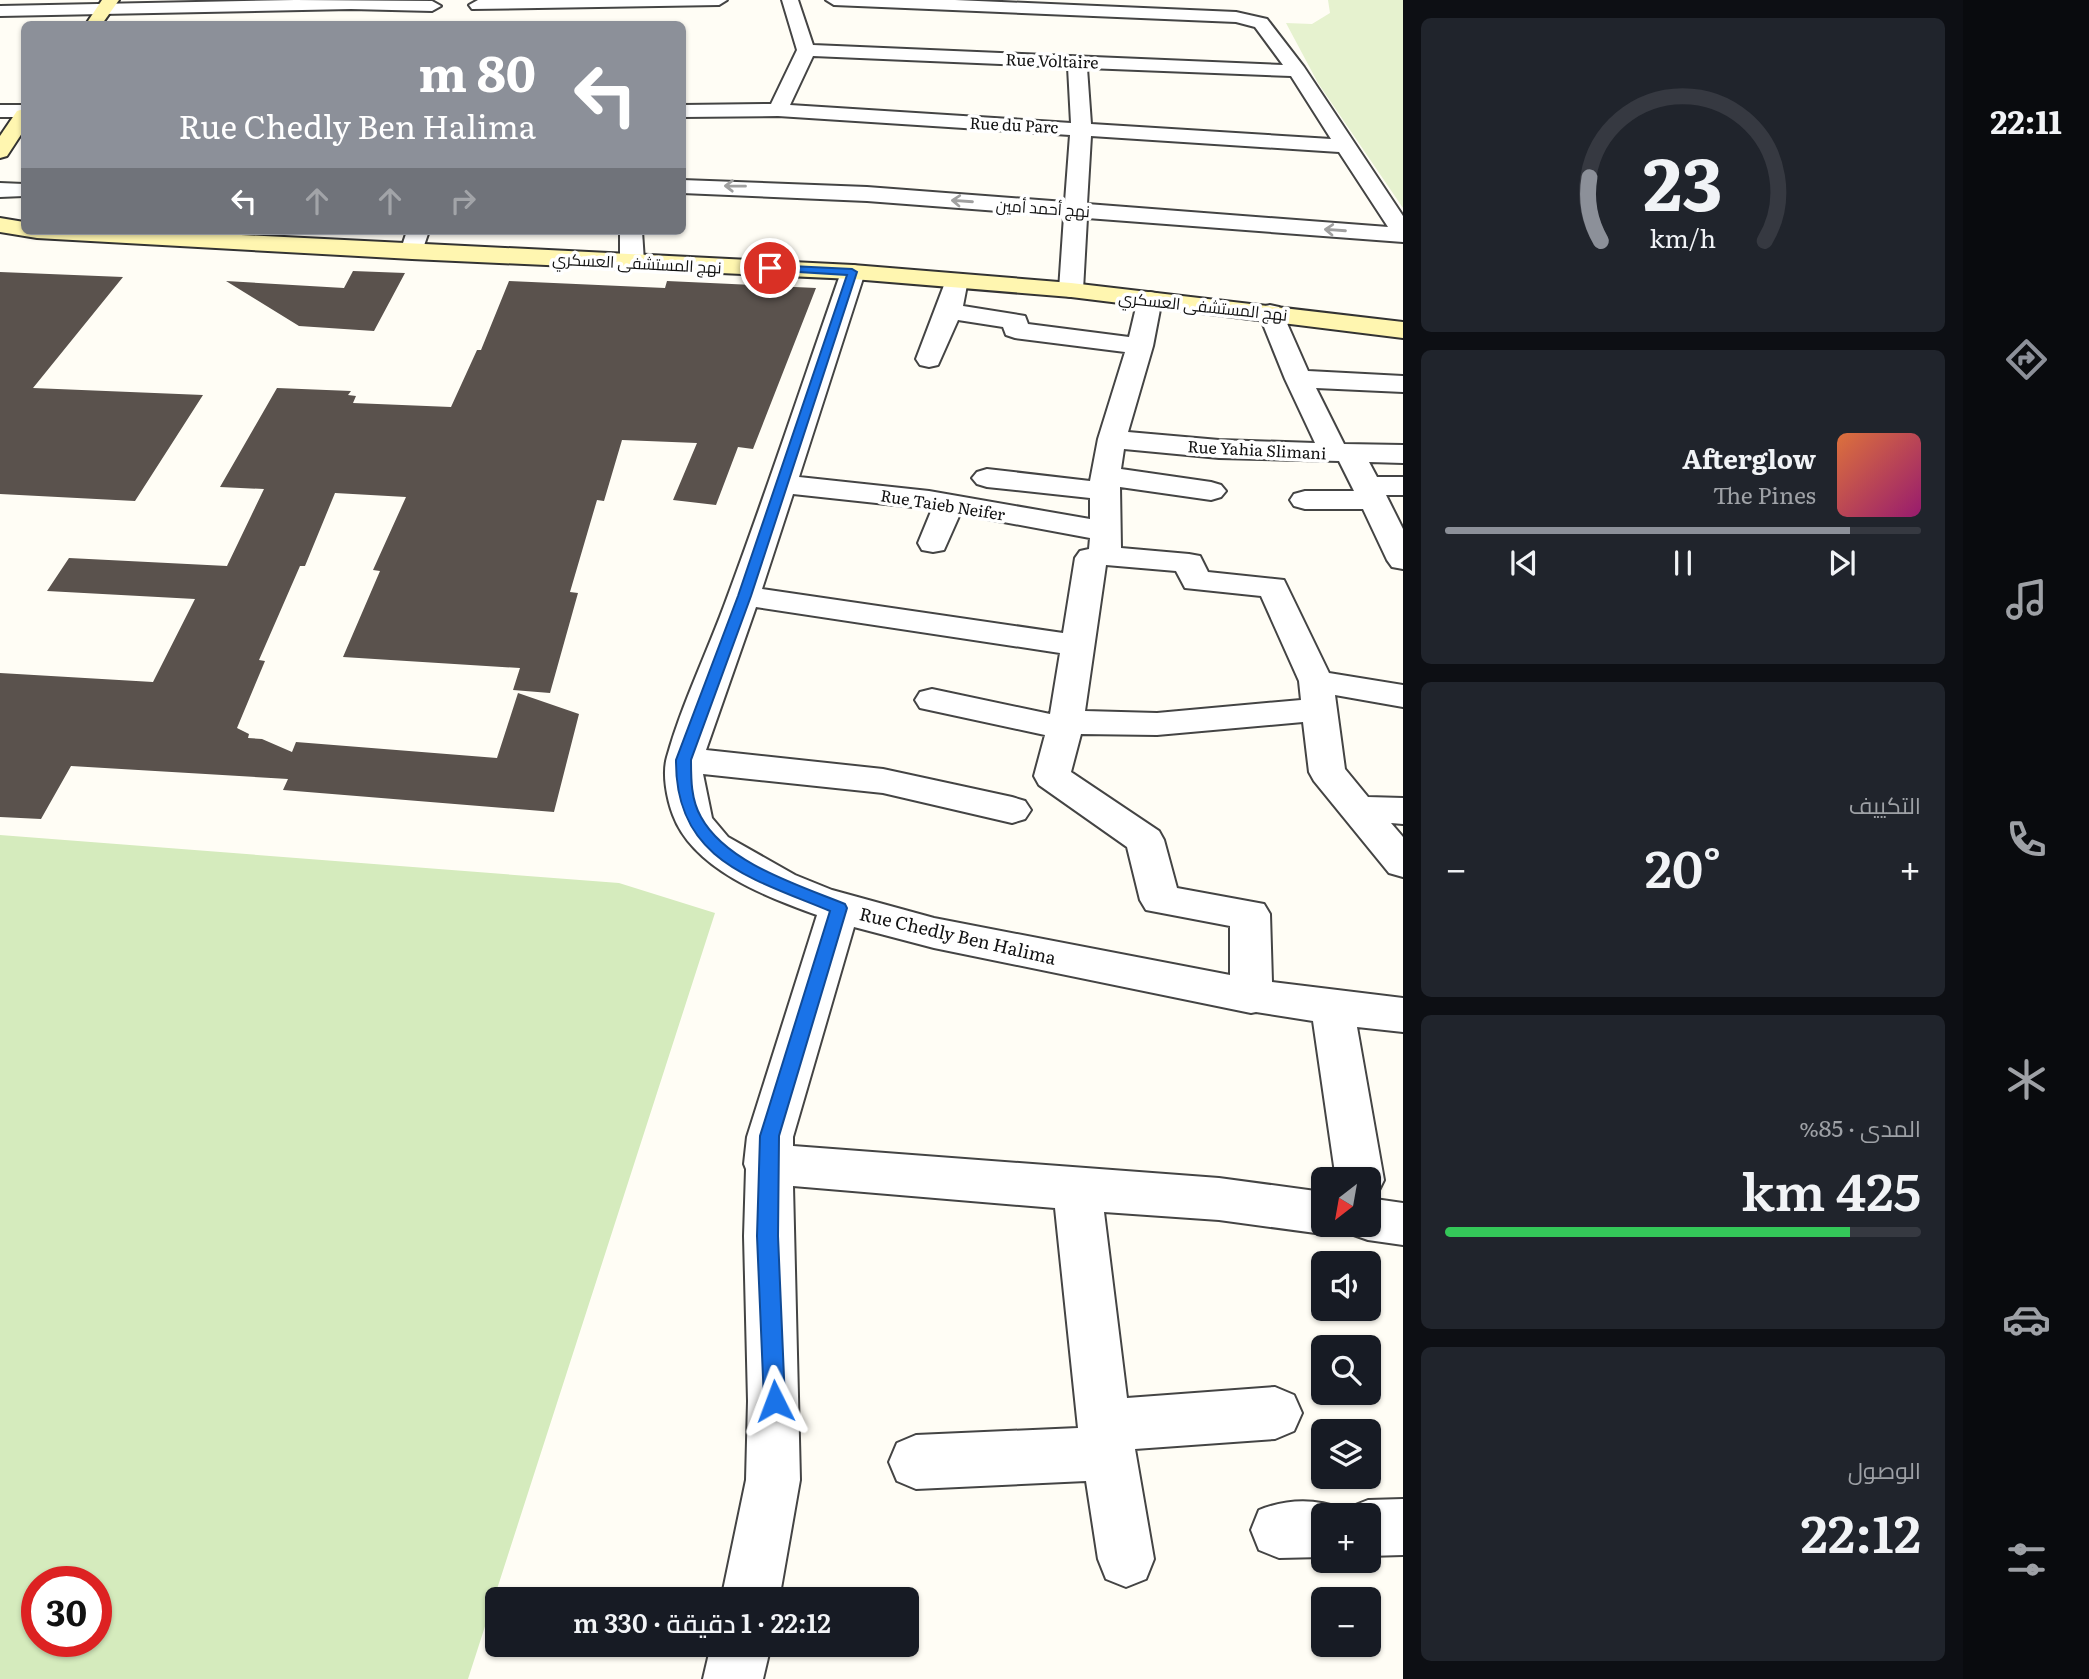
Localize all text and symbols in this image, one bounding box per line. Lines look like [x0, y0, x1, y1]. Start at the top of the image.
text: 80 m [418, 34, 536, 107]
street label: Rue Voltaire [1005, 46, 1099, 74]
icon: left [560, 49, 651, 140]
text: 22:11 [1990, 96, 2062, 144]
text: Rue Chedly Ben Halima [178, 101, 536, 149]
street label: Rue du Parc [969, 110, 1059, 138]
text: 23 [1643, 125, 1723, 233]
one-way arrow [723, 180, 746, 193]
icon: left [225, 182, 263, 220]
icon: ahead [298, 182, 336, 220]
icon: ahead [371, 182, 409, 220]
icon: right [444, 182, 482, 220]
street label: نهج أحمد أمين [995, 192, 1091, 223]
one-way arrow [951, 194, 973, 207]
text: km/h [1650, 219, 1716, 256]
one-way arrow [1324, 223, 1347, 236]
pin [740, 238, 800, 298]
street label: نهج المستشفى العسكري [551, 246, 722, 281]
icon: arrive [751, 249, 789, 287]
street label: نهج المستشفى العسكري [1117, 284, 1289, 329]
icon: directions [2002, 335, 2051, 384]
street label: Rue Yahia Slimani [1187, 433, 1327, 465]
text: Afterglow [1682, 438, 1816, 477]
text: The Pines [1713, 477, 1816, 511]
street label: Rue Taieb Neifer [879, 482, 1007, 526]
icon: previous [1505, 544, 1543, 582]
icon: pause [1664, 544, 1702, 582]
icon: next [1823, 544, 1861, 582]
icon: music [2002, 575, 2051, 624]
text: التكييف [1849, 787, 1921, 821]
icon: phone [2002, 815, 2051, 864]
text: 20° [1645, 827, 1721, 904]
text: − [1445, 838, 1467, 895]
text: + [1899, 838, 1921, 895]
street label: Rue Chedly Ben Halima [857, 899, 1059, 971]
icon: climate [2002, 1055, 2051, 1104]
text: المدى · 85% [1799, 1110, 1921, 1144]
text: 425 km [1741, 1150, 1921, 1227]
north arrow [1311, 1167, 1381, 1237]
map controls [1311, 1167, 1381, 1657]
button: sound [1311, 1251, 1381, 1321]
icon: car [2002, 1295, 2051, 1344]
button: search [1311, 1335, 1381, 1405]
position arrow [738, 1364, 812, 1438]
button: layers [1311, 1419, 1381, 1489]
text: الوصول [1848, 1452, 1921, 1486]
text: 22:12 [1801, 1492, 1921, 1569]
button: + [1311, 1503, 1381, 1573]
icon: filters [2002, 1535, 2051, 1584]
speed limit sign: 30 [21, 1566, 112, 1657]
button: − [1311, 1587, 1381, 1657]
text: 22:12 · 1 دقيقة · 330 m [573, 1602, 831, 1641]

